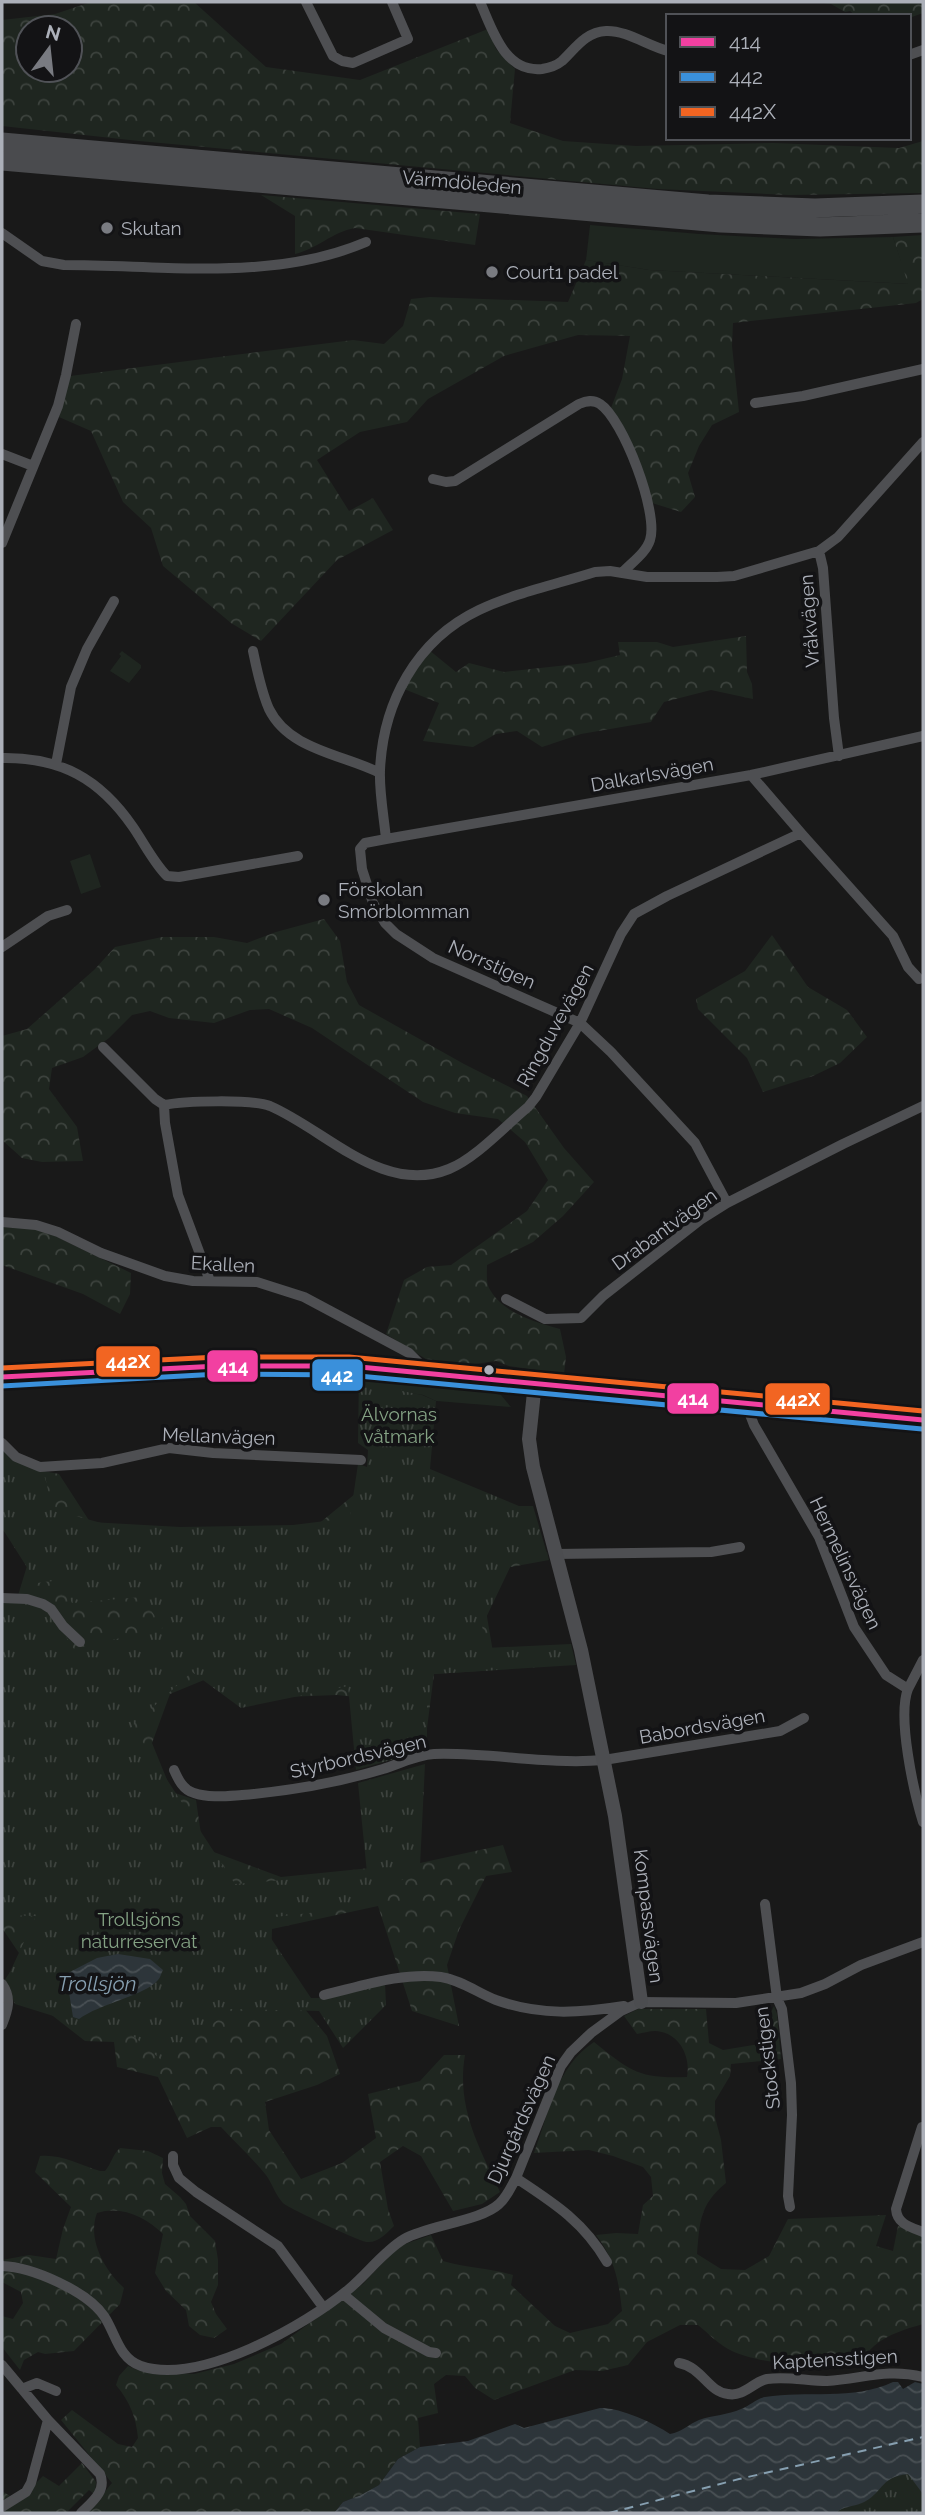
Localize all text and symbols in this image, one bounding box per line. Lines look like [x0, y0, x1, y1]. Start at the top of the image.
north arrow [14, 14, 84, 84]
legend [666, 14, 911, 140]
text: N [44, 20, 63, 45]
text: 414 [729, 29, 761, 54]
text: 442 [729, 64, 763, 89]
text: 442X [729, 99, 777, 124]
street label: Värmdöleden [401, 166, 523, 198]
place label: Skutan [121, 217, 182, 239]
marker: Skutan [99, 220, 115, 236]
place label: Court1 padel [506, 261, 619, 283]
marker: Court1 padel [484, 264, 500, 280]
street label: Vråkvägen [795, 574, 823, 668]
street label: Dalkarlsvägen [589, 752, 715, 796]
place label: Förskolan Smörblomman [338, 878, 470, 922]
marker: Förskolan Smörblomman [316, 892, 332, 908]
street label: Norrstigen [445, 935, 539, 993]
street label: Ringduvevägen [512, 960, 598, 1090]
street label: Drabantvägen [607, 1184, 721, 1274]
street label: Ekallen [190, 1251, 256, 1277]
line badge: 442X [95, 1345, 161, 1378]
line badge: 414 [206, 1349, 259, 1383]
text: 442X [106, 1350, 151, 1372]
text: 414 [217, 1355, 249, 1377]
line badge: 442 [311, 1358, 364, 1392]
unlabelled marker [482, 1363, 496, 1377]
text: 442 [321, 1364, 353, 1386]
line badge: 414 [666, 1382, 720, 1415]
line badge: 442X [764, 1382, 831, 1416]
text: 414 [677, 1387, 709, 1409]
text: 442X [776, 1388, 821, 1410]
park label: Älvornas våtmark [361, 1403, 437, 1447]
street label: Mellanvägen [162, 1423, 276, 1449]
street label: Hermelinsvägen [806, 1493, 886, 1633]
street label: Babordsvägen [637, 1704, 767, 1748]
street label: Styrbordsvägen [288, 1730, 428, 1782]
street label: Kompassvägen [630, 1848, 668, 1984]
park label: Trollsjöns naturreservat [81, 1908, 198, 1952]
water label: Trollsjön [58, 1971, 136, 1996]
street label: Stockstigen [750, 2006, 784, 2110]
street label: Djurgårdsvägen [483, 2051, 559, 2187]
street label: Kaptensstigen [772, 2345, 898, 2373]

